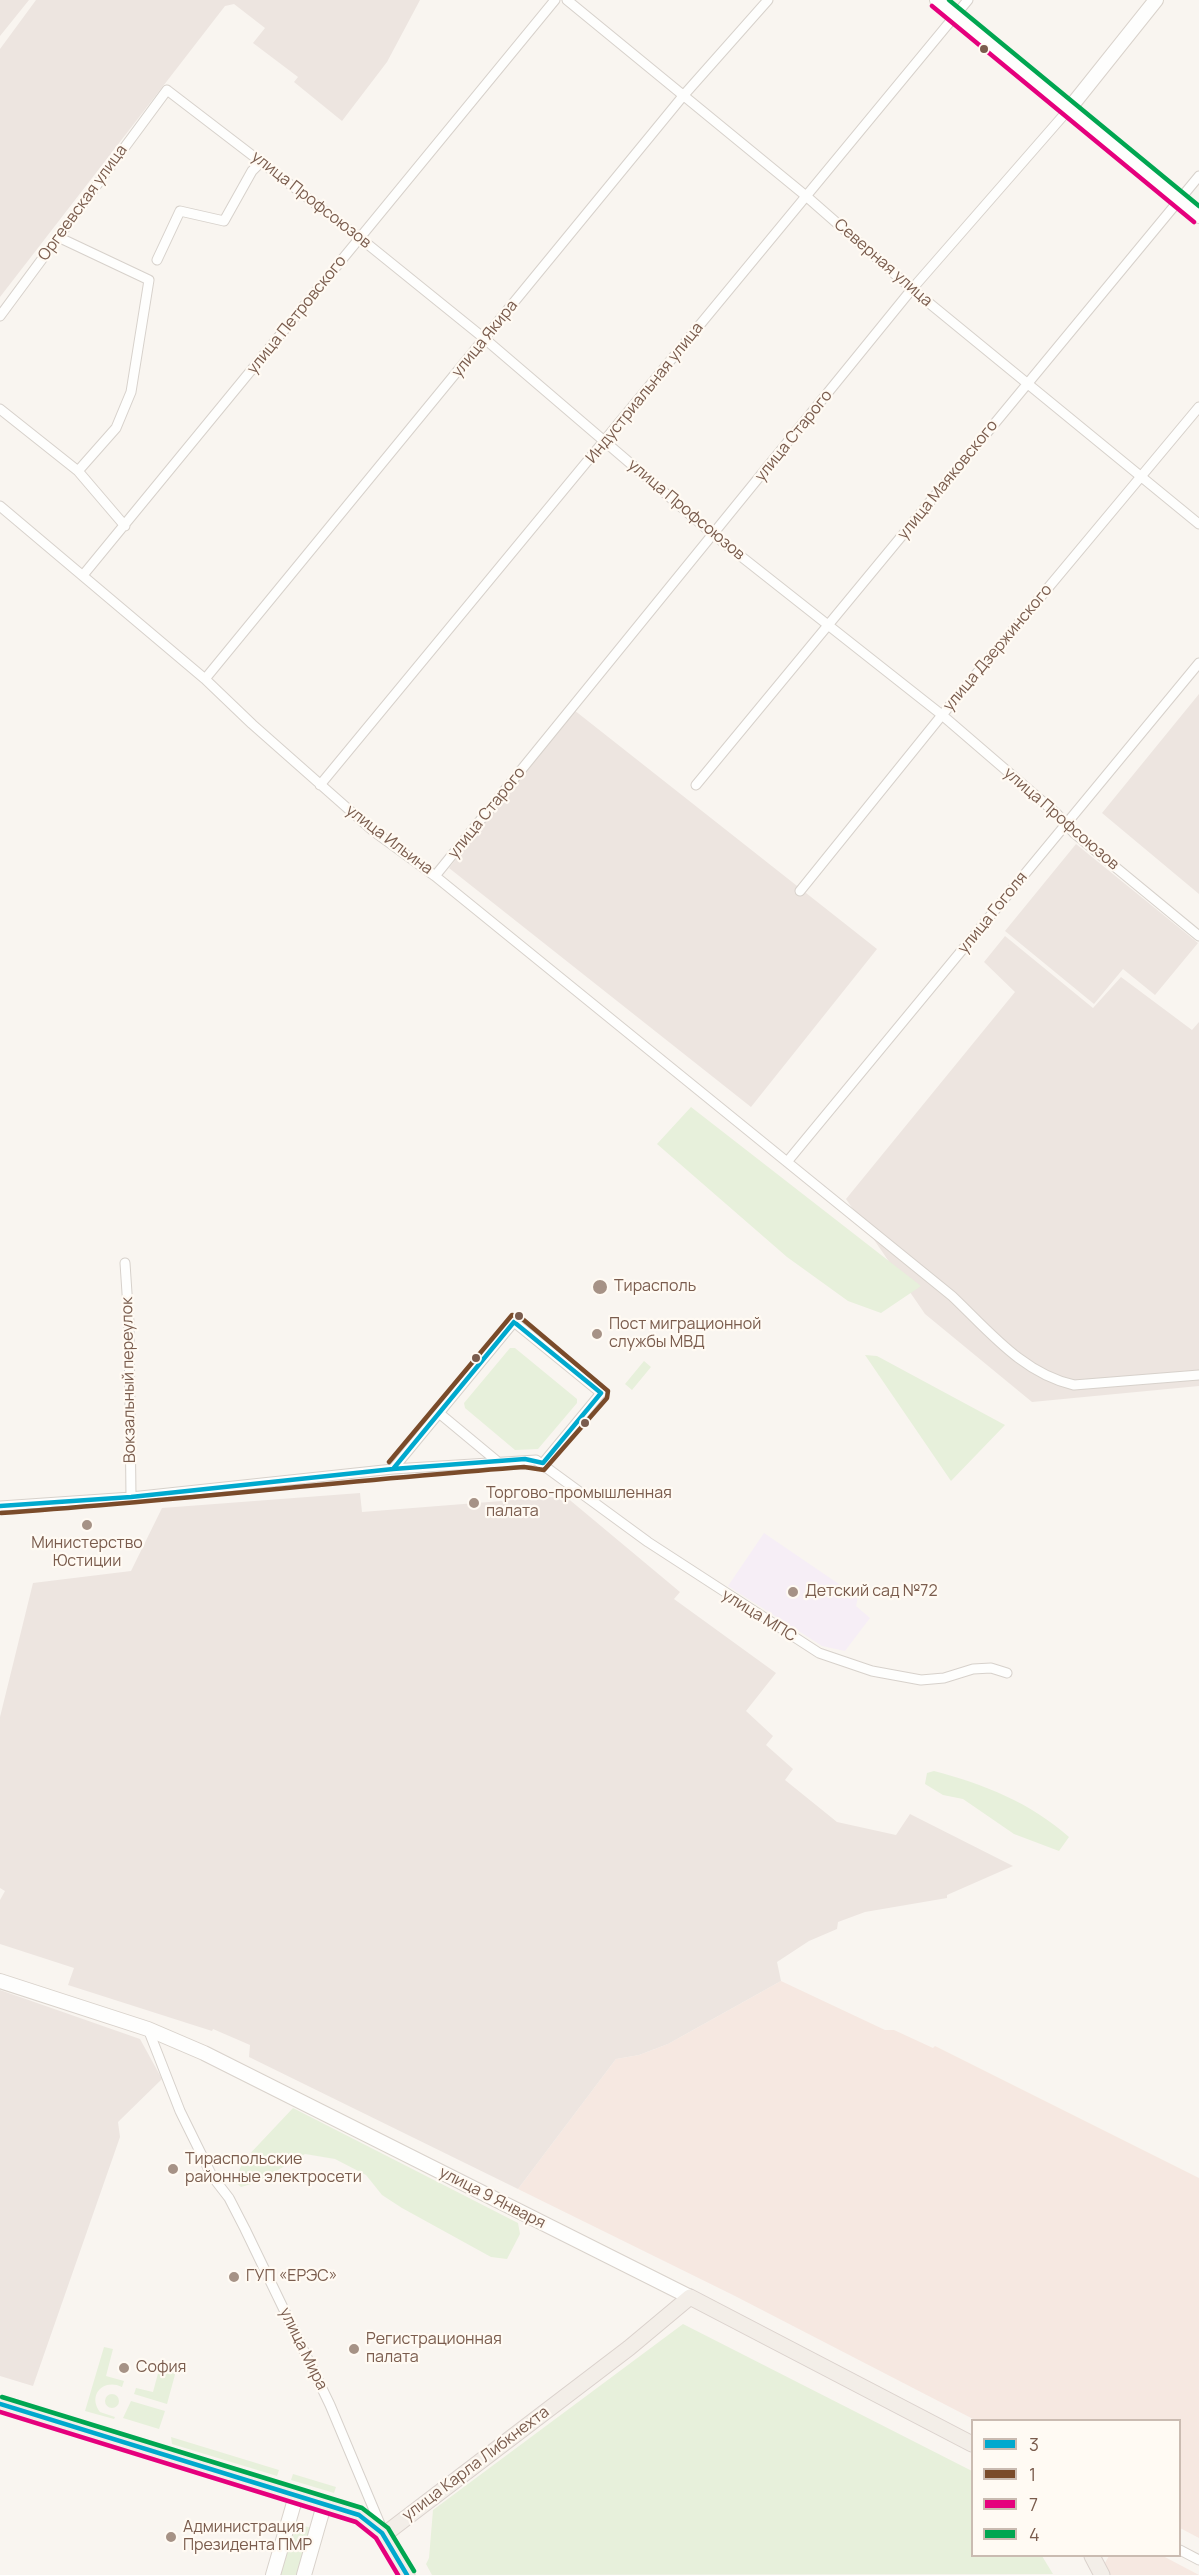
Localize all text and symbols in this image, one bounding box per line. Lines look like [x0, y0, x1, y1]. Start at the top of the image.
unlabelled marker [978, 43, 990, 55]
street label: Оргеевская улица [34, 141, 132, 265]
street label: улица Профсоюзов [247, 147, 375, 253]
street label: Северная улица [830, 215, 936, 311]
street label: улица Петровского [243, 252, 351, 378]
street label: улица Якира [448, 296, 522, 382]
street label: Индустриальная улица [582, 319, 708, 467]
street label: улица Старого [751, 386, 837, 486]
street label: улица Маяковского [894, 416, 1002, 544]
street label: улица Профсоюзов [624, 456, 748, 564]
street label: улица Дзержинского [939, 581, 1057, 715]
street label: улица Старого [444, 763, 530, 863]
street label: улица Профсоюзов [999, 764, 1123, 874]
street label: улица Ильина [342, 801, 436, 879]
street label: улица Гоголя [954, 868, 1032, 958]
place label: Тирасполь [614, 1277, 696, 1297]
marker: Тирасполь [591, 1278, 609, 1296]
street label: Вокзальный переулок [118, 1297, 140, 1463]
unlabelled marker [513, 1310, 525, 1322]
place label: Пост миграционной службы МВД [609, 1315, 761, 1353]
marker: Пост миграционной службы МВД [590, 1327, 604, 1341]
unlabelled marker [470, 1352, 482, 1364]
unlabelled marker [579, 1417, 591, 1429]
place label: Торгово-промышленная палата [486, 1484, 672, 1522]
marker: Торгово-промышленная палата [467, 1496, 481, 1510]
marker: Министерство Юстиции [80, 1518, 94, 1532]
place label: Министерство Юстиции [31, 1534, 143, 1572]
place label: Детский сад №72 [805, 1582, 938, 1602]
marker: Детский сад №72 [786, 1585, 800, 1599]
street label: улица МПС [718, 1586, 800, 1646]
place label: Тираспольские районные электросети [185, 2150, 362, 2188]
marker: Тираспольские районные электросети [166, 2162, 180, 2176]
street label: улица 9 Января [436, 2163, 548, 2233]
place label: ГУП «ЕРЭС» [246, 2267, 337, 2287]
marker: ГУП «ЕРЭС» [227, 2270, 241, 2284]
street label: улица Мира [275, 2305, 331, 2393]
place label: Регистрационная палата [366, 2330, 502, 2368]
marker: Регистрационная палата [347, 2342, 361, 2356]
place label: София [136, 2358, 186, 2378]
marker: София [117, 2361, 131, 2375]
street label: улица Карла Либкнехта [399, 2403, 553, 2525]
legend [971, 2419, 1181, 2557]
text: 3 [1029, 2432, 1039, 2456]
text: 1 [1029, 2462, 1036, 2486]
text: 7 [1029, 2492, 1038, 2516]
place label: Администрация Президента ПМР [183, 2518, 312, 2556]
text: 4 [1029, 2522, 1040, 2546]
marker: Администрация Президента ПМР [164, 2530, 178, 2544]

